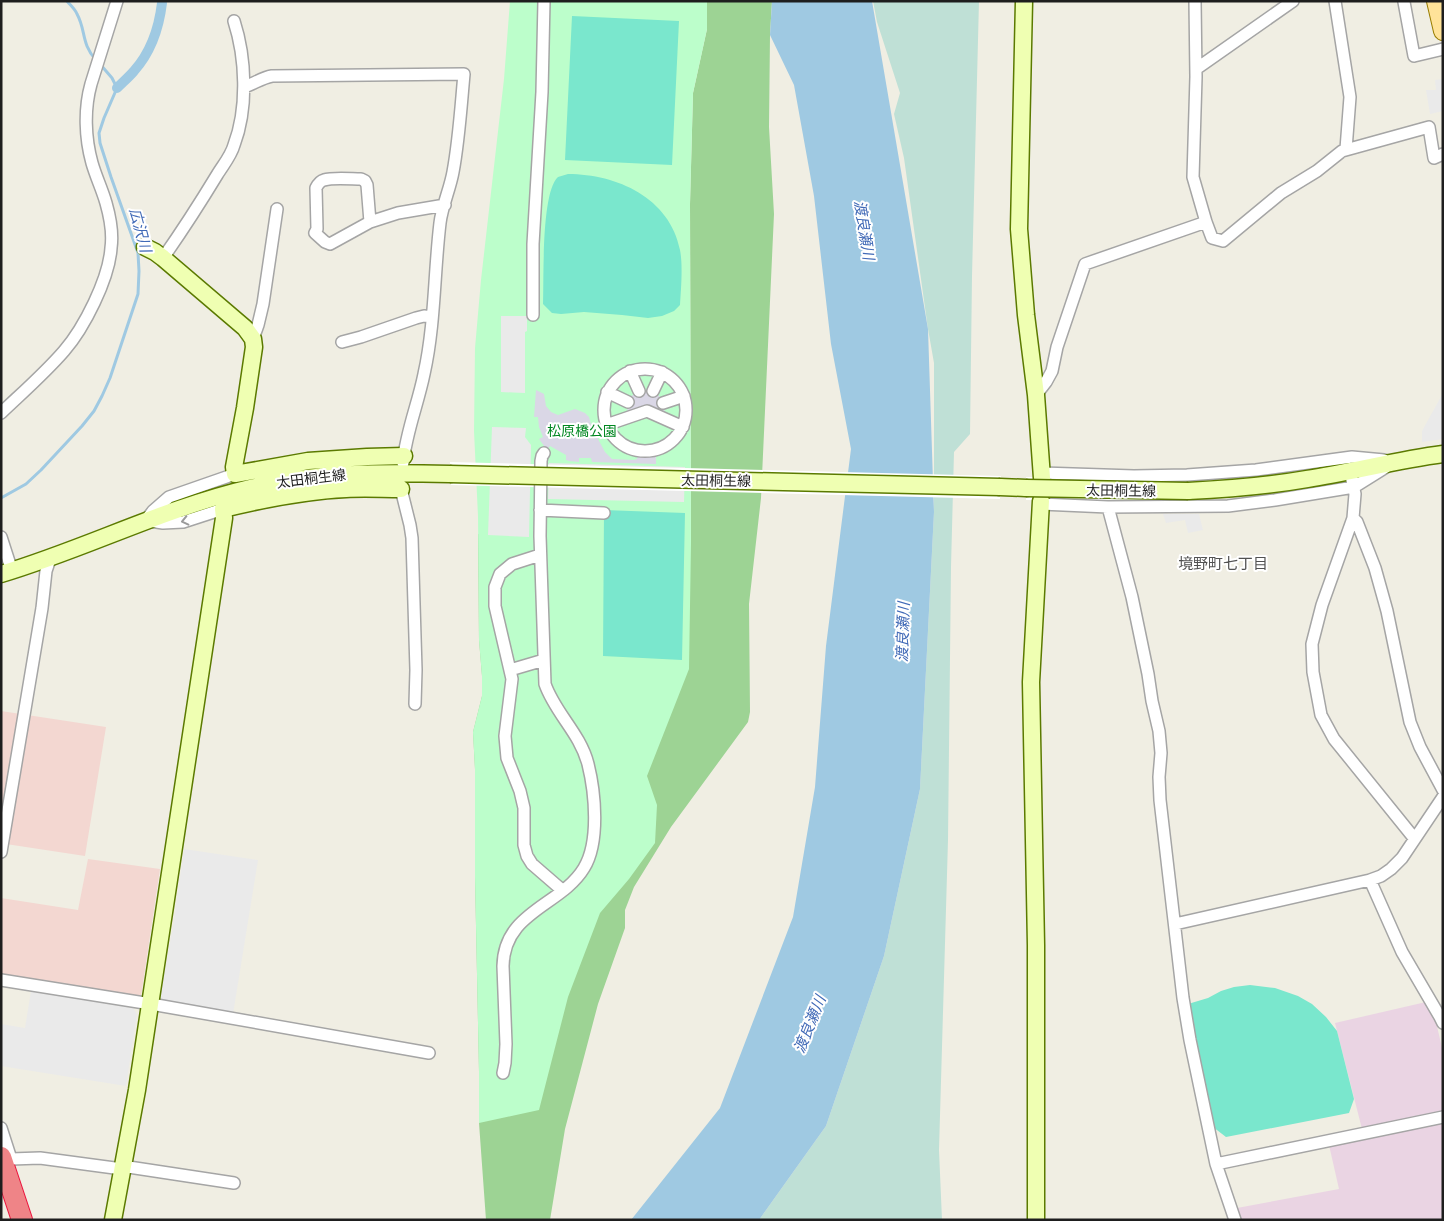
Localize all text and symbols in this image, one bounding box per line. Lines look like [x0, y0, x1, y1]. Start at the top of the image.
water label: 渡良瀬川 [851, 199, 879, 263]
water label: 広沢川 [126, 206, 156, 256]
park label: 松原橋公園 [547, 422, 617, 439]
street label: 太田桐生線 [275, 465, 347, 491]
street label: 太田桐生線 [681, 471, 751, 489]
street label: 太田桐生線 [1086, 481, 1156, 499]
one-way arrow [181, 515, 190, 526]
district label: 境野町七丁目 [1178, 554, 1268, 572]
water label: 渡良瀬川 [892, 600, 912, 662]
water label: 渡良瀬川 [789, 991, 829, 1055]

